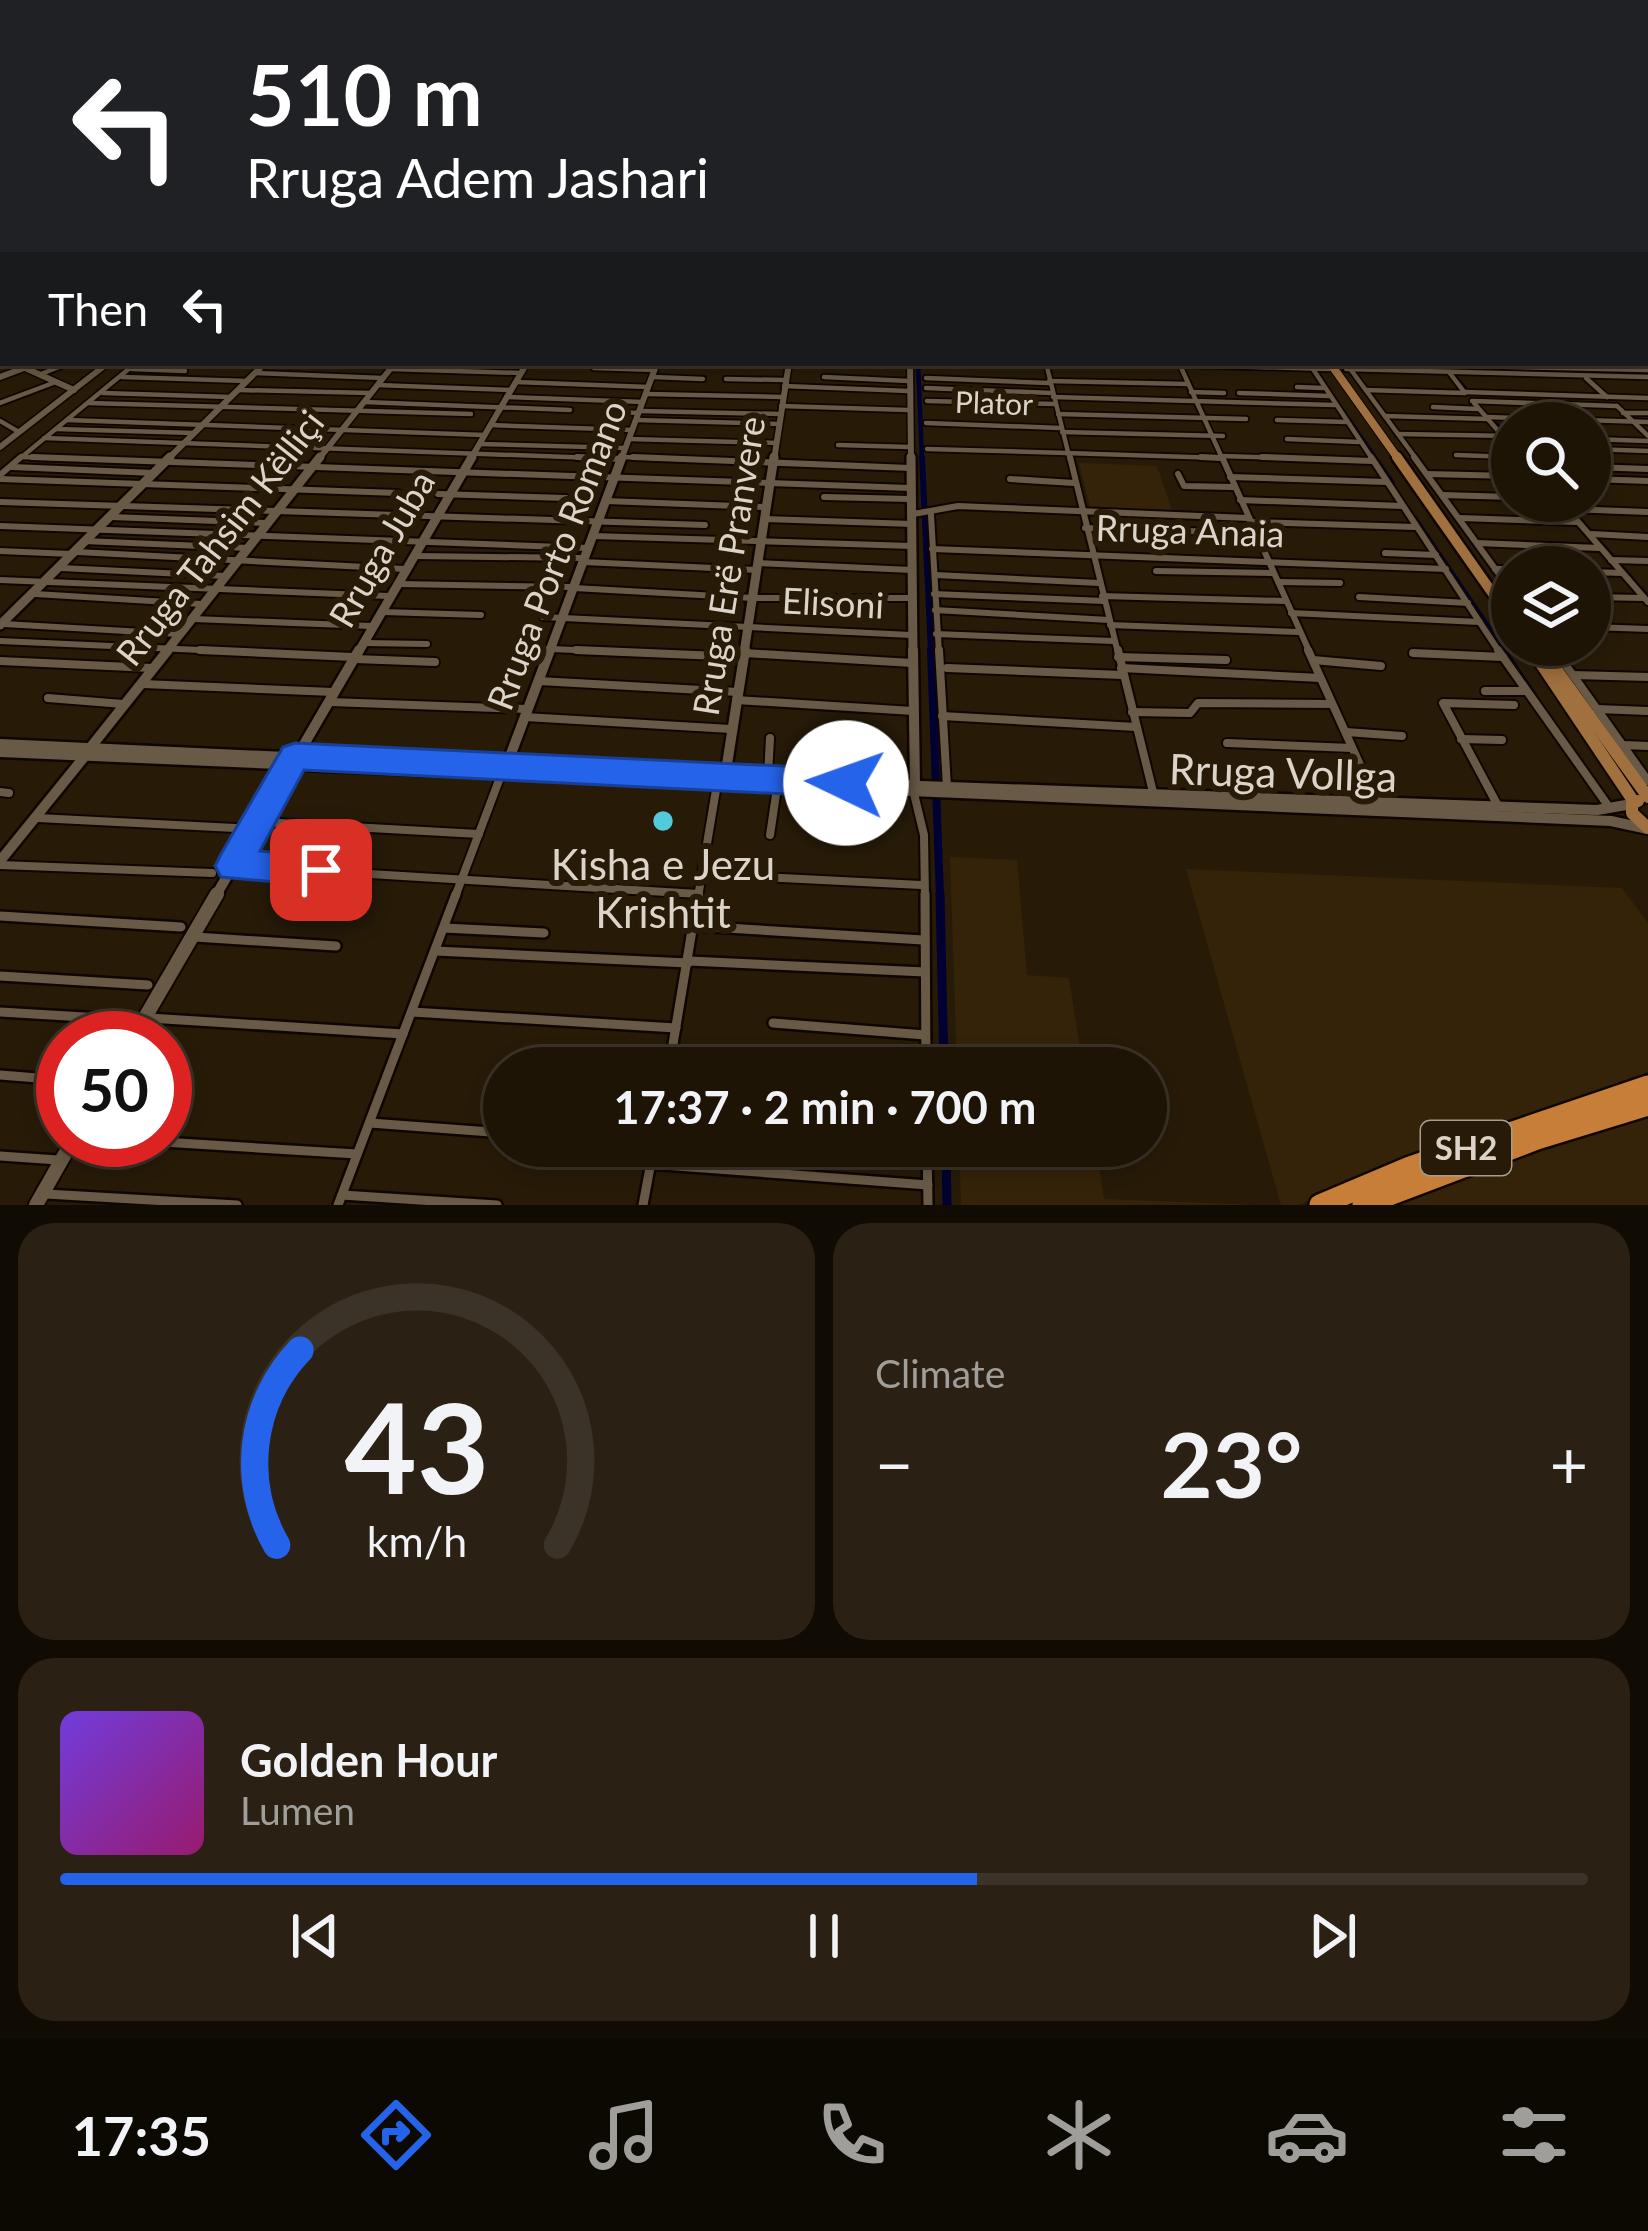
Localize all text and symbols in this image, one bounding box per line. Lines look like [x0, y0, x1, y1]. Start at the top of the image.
text: 510 m [246, 43, 483, 144]
icon: left [48, 48, 204, 204]
text: Rruga Adem Jashari [246, 145, 709, 210]
icon: left [172, 276, 238, 342]
text: Then [48, 282, 148, 336]
street label: Plator [954, 383, 1034, 421]
street label: Rruga Porto Romano [477, 394, 635, 716]
street label: Rruga Tahsim Këlliçi [106, 401, 332, 674]
map controls [1491, 402, 1611, 666]
button: search [1491, 402, 1611, 522]
street label: Rruga Erë Pranvere [683, 413, 773, 719]
street label: Rruga Juba [319, 463, 443, 634]
street label: Rruga Anaia [1095, 505, 1285, 555]
button: layers [1491, 546, 1611, 666]
street label: Elisoni [781, 577, 885, 627]
position arrow [783, 720, 909, 846]
street label: Rruga Vollga [1168, 743, 1398, 801]
marker: Kisha e Jezu Krishtit [650, 808, 676, 834]
pin [270, 819, 372, 921]
icon: arrive [288, 837, 354, 903]
place label: Kisha e Jezu Krishtit [551, 839, 775, 937]
speed limit sign: 50 [36, 1011, 192, 1167]
text: 17:37 · 2 min · 700 m [614, 1080, 1036, 1134]
road number: SH2 [1421, 1121, 1511, 1175]
text: Climate [875, 1350, 1005, 1396]
text: 43 [344, 1371, 489, 1521]
text: 23° [1161, 1409, 1302, 1517]
text: − [875, 1424, 913, 1503]
text: + [1550, 1424, 1588, 1503]
text: km/h [366, 1514, 467, 1565]
text: Golden Hour [240, 1733, 497, 1787]
text: Lumen [240, 1787, 355, 1833]
icon: previous [282, 1903, 348, 1969]
icon: pause [791, 1903, 857, 1969]
icon: next [1300, 1903, 1366, 1969]
icon: directions [354, 2093, 438, 2177]
icon: music [582, 2093, 666, 2177]
icon: phone [810, 2093, 894, 2177]
icon: climate [1037, 2093, 1121, 2177]
icon: car [1265, 2093, 1349, 2177]
icon: filters [1492, 2093, 1576, 2177]
text: 17:35 [72, 2103, 211, 2168]

